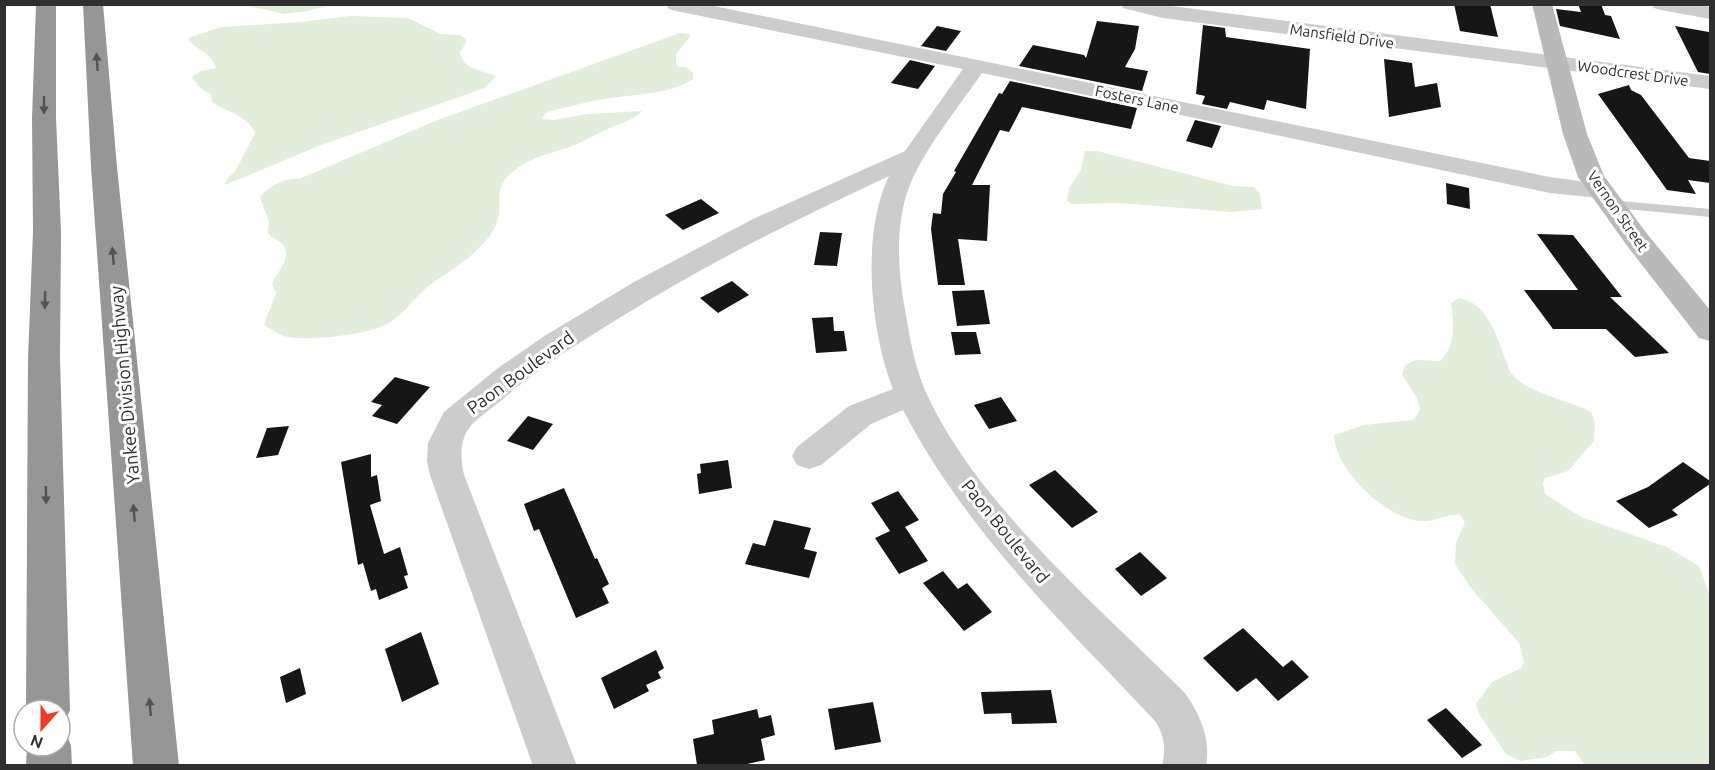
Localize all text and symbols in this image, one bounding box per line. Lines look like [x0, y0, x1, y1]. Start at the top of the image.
street label: Mansfield Drive [1289, 20, 1395, 52]
one-way arrow [92, 52, 102, 71]
street label: Woodcrest Drive [1576, 57, 1690, 89]
street label: Fosters Lane [1094, 82, 1180, 116]
one-way arrow [39, 95, 49, 114]
street label: Vernon Street [1584, 168, 1652, 255]
one-way arrow [108, 246, 118, 265]
street label: Yankee Division Highway [105, 285, 143, 485]
one-way arrow [41, 290, 50, 309]
street label: Paon Boulevard [463, 327, 577, 417]
street label: Paon Boulevard [958, 475, 1054, 587]
one-way arrow [41, 485, 51, 504]
one-way arrow [129, 503, 139, 522]
north arrow [12, 698, 72, 758]
one-way arrow [145, 698, 155, 717]
text: N [28, 731, 45, 753]

